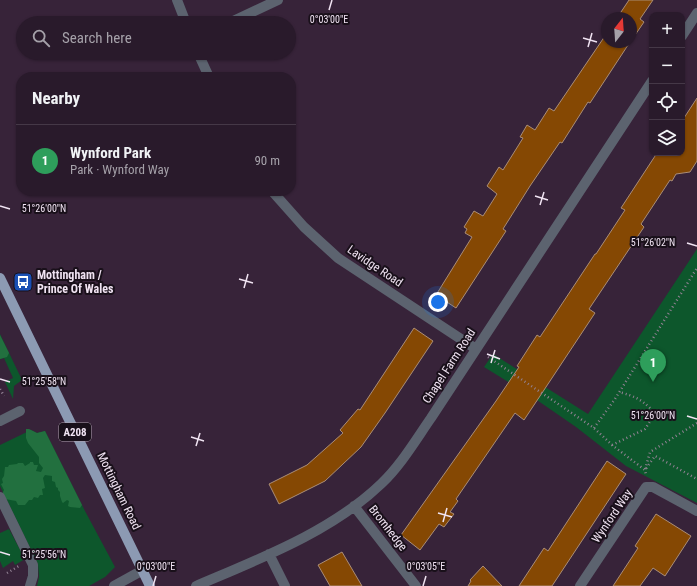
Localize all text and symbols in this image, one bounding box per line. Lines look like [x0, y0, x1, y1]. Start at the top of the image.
north arrow [601, 12, 637, 48]
map controls [649, 12, 685, 156]
button: + [649, 12, 685, 48]
text: 0°03'00"E [310, 14, 348, 25]
search box [16, 16, 296, 60]
icon: search [30, 27, 52, 49]
text: Search here [62, 29, 132, 47]
button: − [649, 48, 685, 84]
button: locate [649, 84, 685, 120]
text: Nearby [32, 88, 80, 108]
button: layers [649, 120, 685, 156]
text: Wynford Park [70, 144, 151, 162]
text: 1 [42, 153, 48, 168]
text: 90 m [254, 153, 280, 168]
text: Park · Wynford Way [70, 162, 169, 177]
text: 51°26'00"N [22, 203, 66, 214]
text: 51°26'02"N [631, 237, 675, 248]
street label: Lavidge Road [345, 242, 405, 290]
place label: Mottingham / Prince Of Wales [37, 268, 114, 296]
bus stop icon: Mottingham / Prince Of Wales [12, 271, 34, 293]
your location [428, 292, 448, 312]
street label: Chapel Farm Road [420, 326, 478, 406]
pin: 1 [640, 349, 666, 382]
text: 51°25'58"N [22, 376, 66, 387]
text: 51°26'00"N [631, 410, 675, 421]
road number: A208 [59, 423, 91, 441]
street label: Mottingham Road [94, 450, 144, 532]
street label: Wynford Way [589, 487, 635, 545]
street label: Bromhedge [366, 502, 410, 554]
text: 51°25'56"N [22, 549, 66, 560]
text: 0°03'00"E [137, 561, 175, 572]
text: 0°03'05"E [407, 561, 445, 572]

